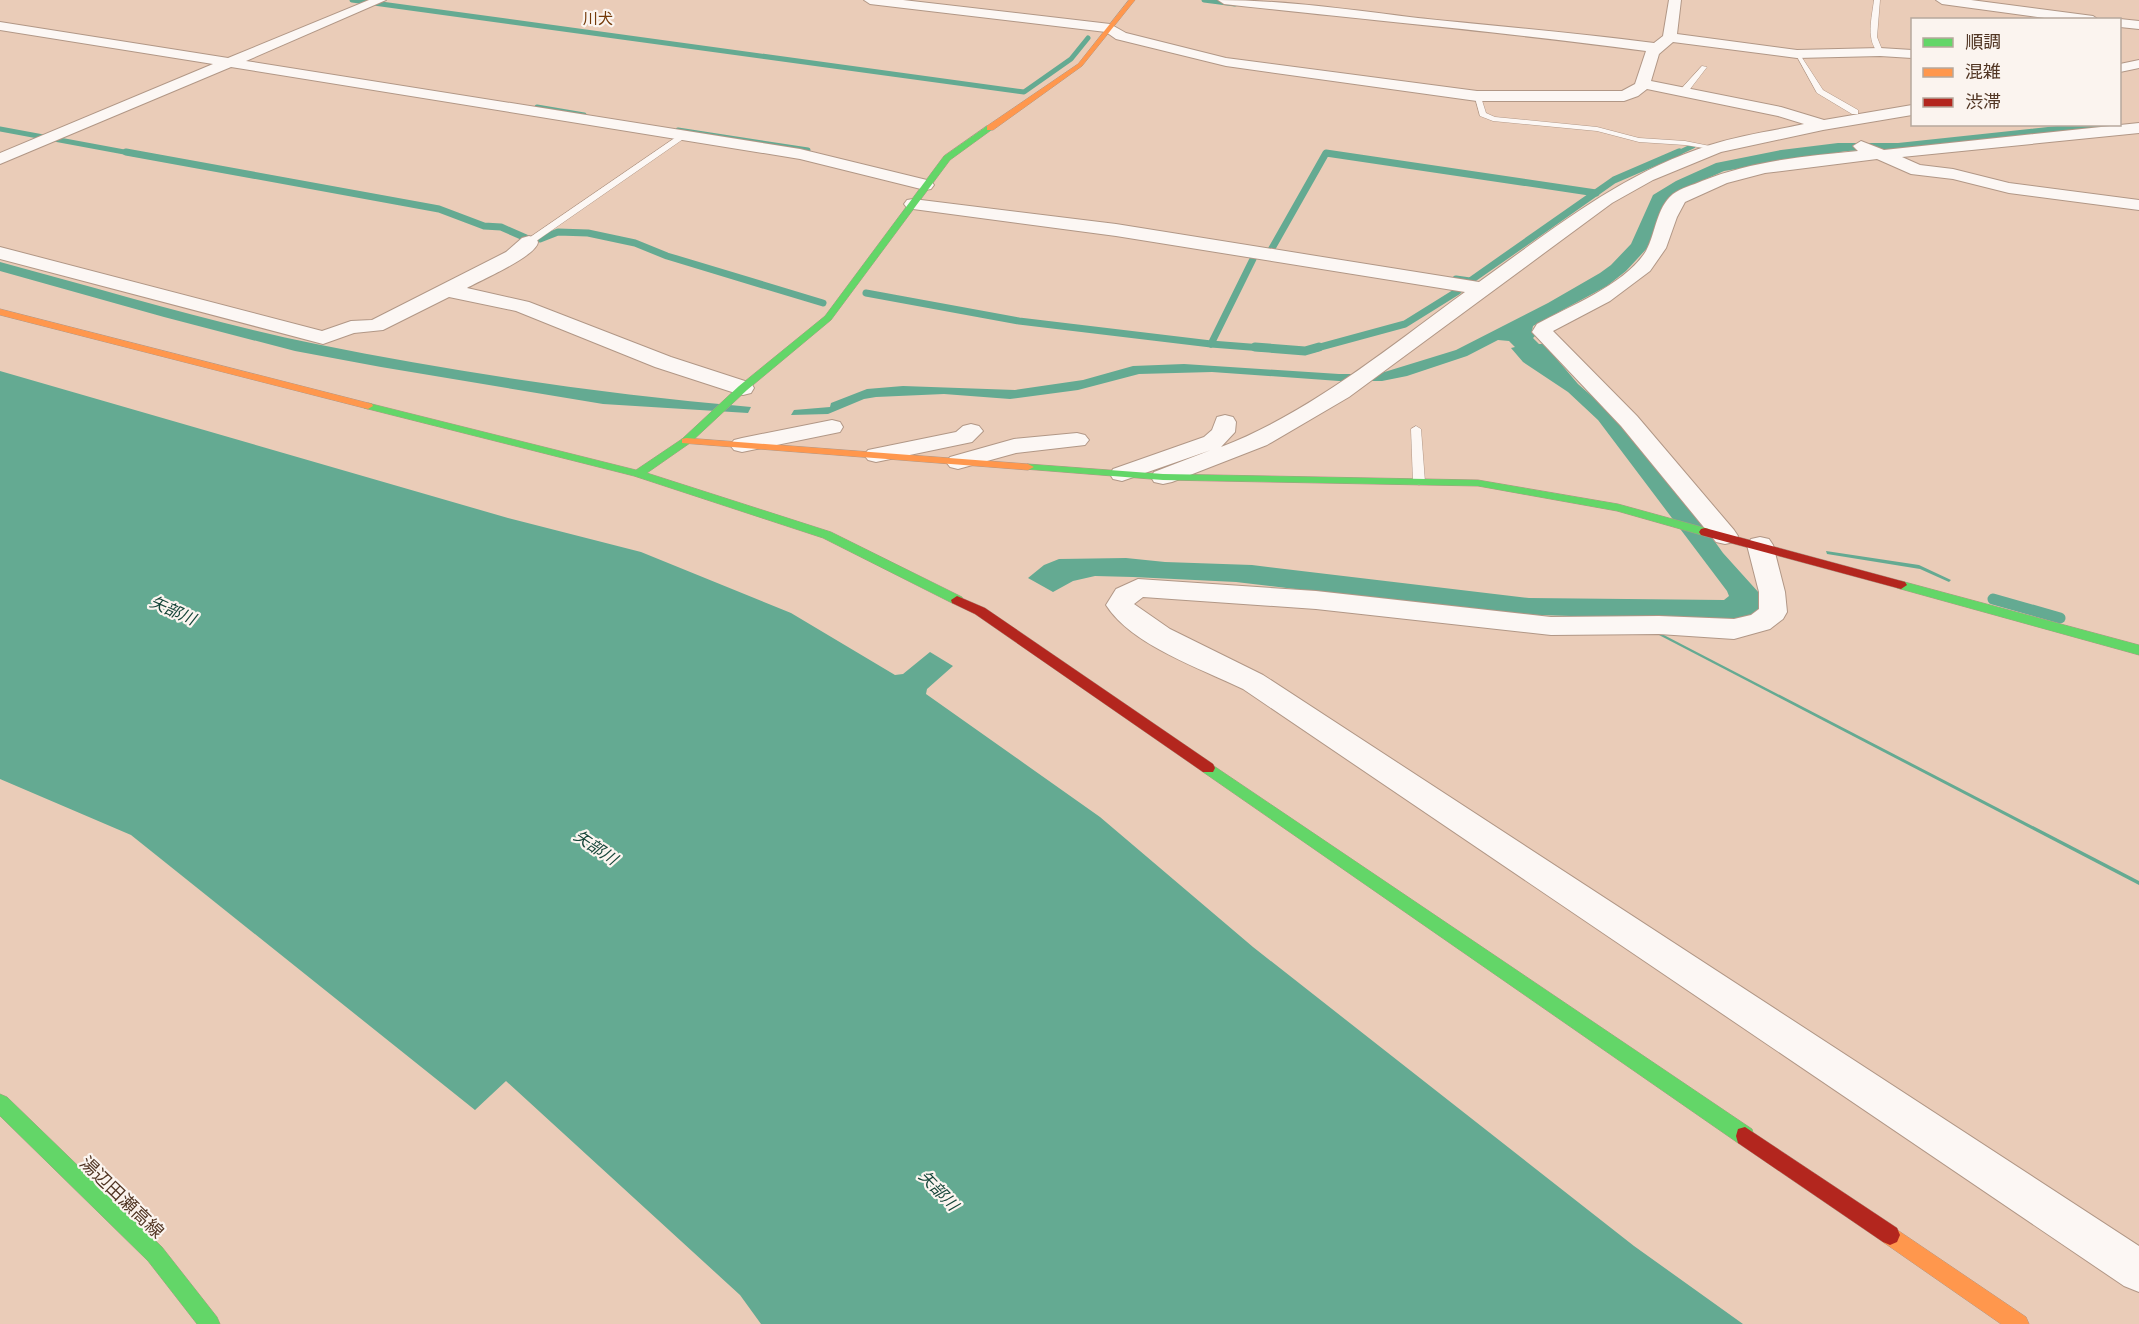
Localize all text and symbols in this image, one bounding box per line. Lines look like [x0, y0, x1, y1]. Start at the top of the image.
district label: 川犬 [583, 9, 613, 28]
legend [1911, 18, 2121, 126]
text: 順調 [1965, 30, 2001, 53]
text: 混雑 [1965, 60, 2001, 83]
text: 渋滞 [1965, 90, 2001, 113]
water label: 矢部川 [147, 591, 201, 630]
water label: 矢部川 [571, 825, 623, 870]
street label: 湯辺田瀬高線 [75, 1151, 169, 1243]
water label: 矢部川 [915, 1166, 964, 1216]

